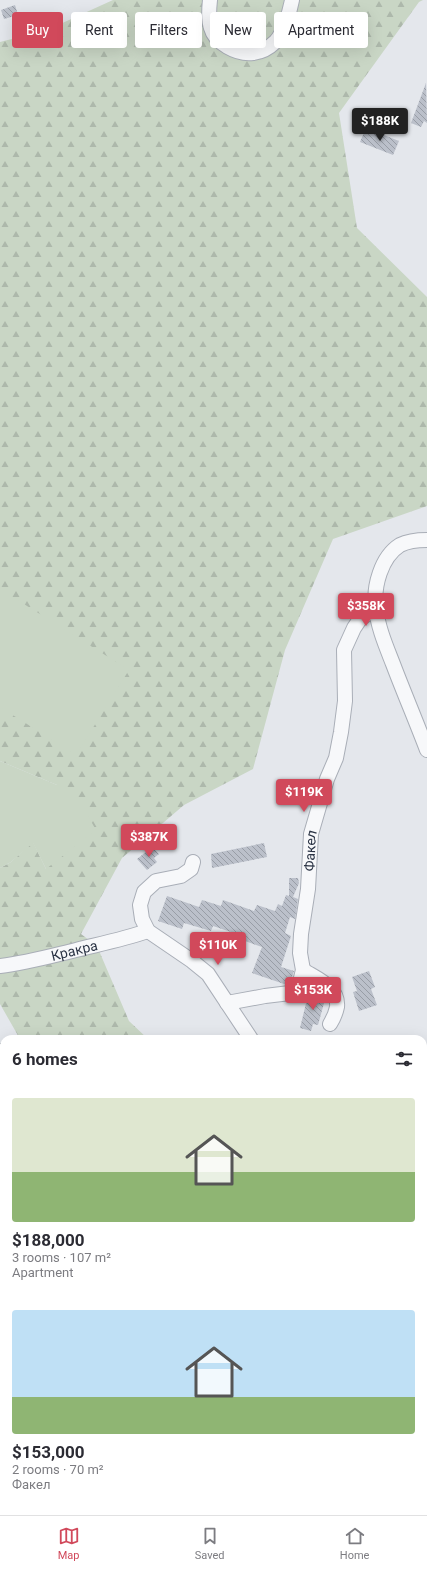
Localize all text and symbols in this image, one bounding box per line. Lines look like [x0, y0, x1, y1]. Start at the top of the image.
chip: Buy [12, 12, 63, 48]
chip: Rent [71, 12, 127, 48]
chip: Filters [135, 12, 202, 48]
chip: New [210, 12, 266, 48]
chip: Apartment [274, 12, 368, 48]
pin: $188K [352, 108, 408, 142]
text: $188K [361, 113, 399, 128]
pin: $358K [338, 593, 394, 627]
text: $358K [347, 598, 385, 613]
pin: $119K [276, 779, 332, 813]
text: $119K [285, 784, 323, 799]
pin: $387K [121, 824, 177, 858]
street label: Факел [301, 828, 320, 872]
text: $387K [130, 829, 168, 844]
pin: $110K [190, 932, 246, 966]
street label: Кракра [49, 937, 99, 964]
text: $110K [199, 937, 237, 952]
pin: $153K [285, 977, 341, 1011]
text: $153K [294, 982, 332, 997]
icon: filters [393, 1048, 415, 1070]
text: 6 homes [12, 1049, 78, 1069]
icon: home [178, 1124, 250, 1196]
text: $188,000 [12, 1230, 84, 1250]
text: 3 rooms · 107 m² [12, 1250, 111, 1265]
text: Apartment [12, 1265, 74, 1280]
icon: home [178, 1336, 250, 1408]
text: $153,000 [12, 1442, 84, 1462]
text: 2 rooms · 70 m² [12, 1462, 104, 1477]
text: Факел [12, 1477, 50, 1492]
tab: Map [58, 1525, 80, 1562]
tab: Saved [195, 1525, 225, 1562]
tab: Home [340, 1525, 369, 1562]

